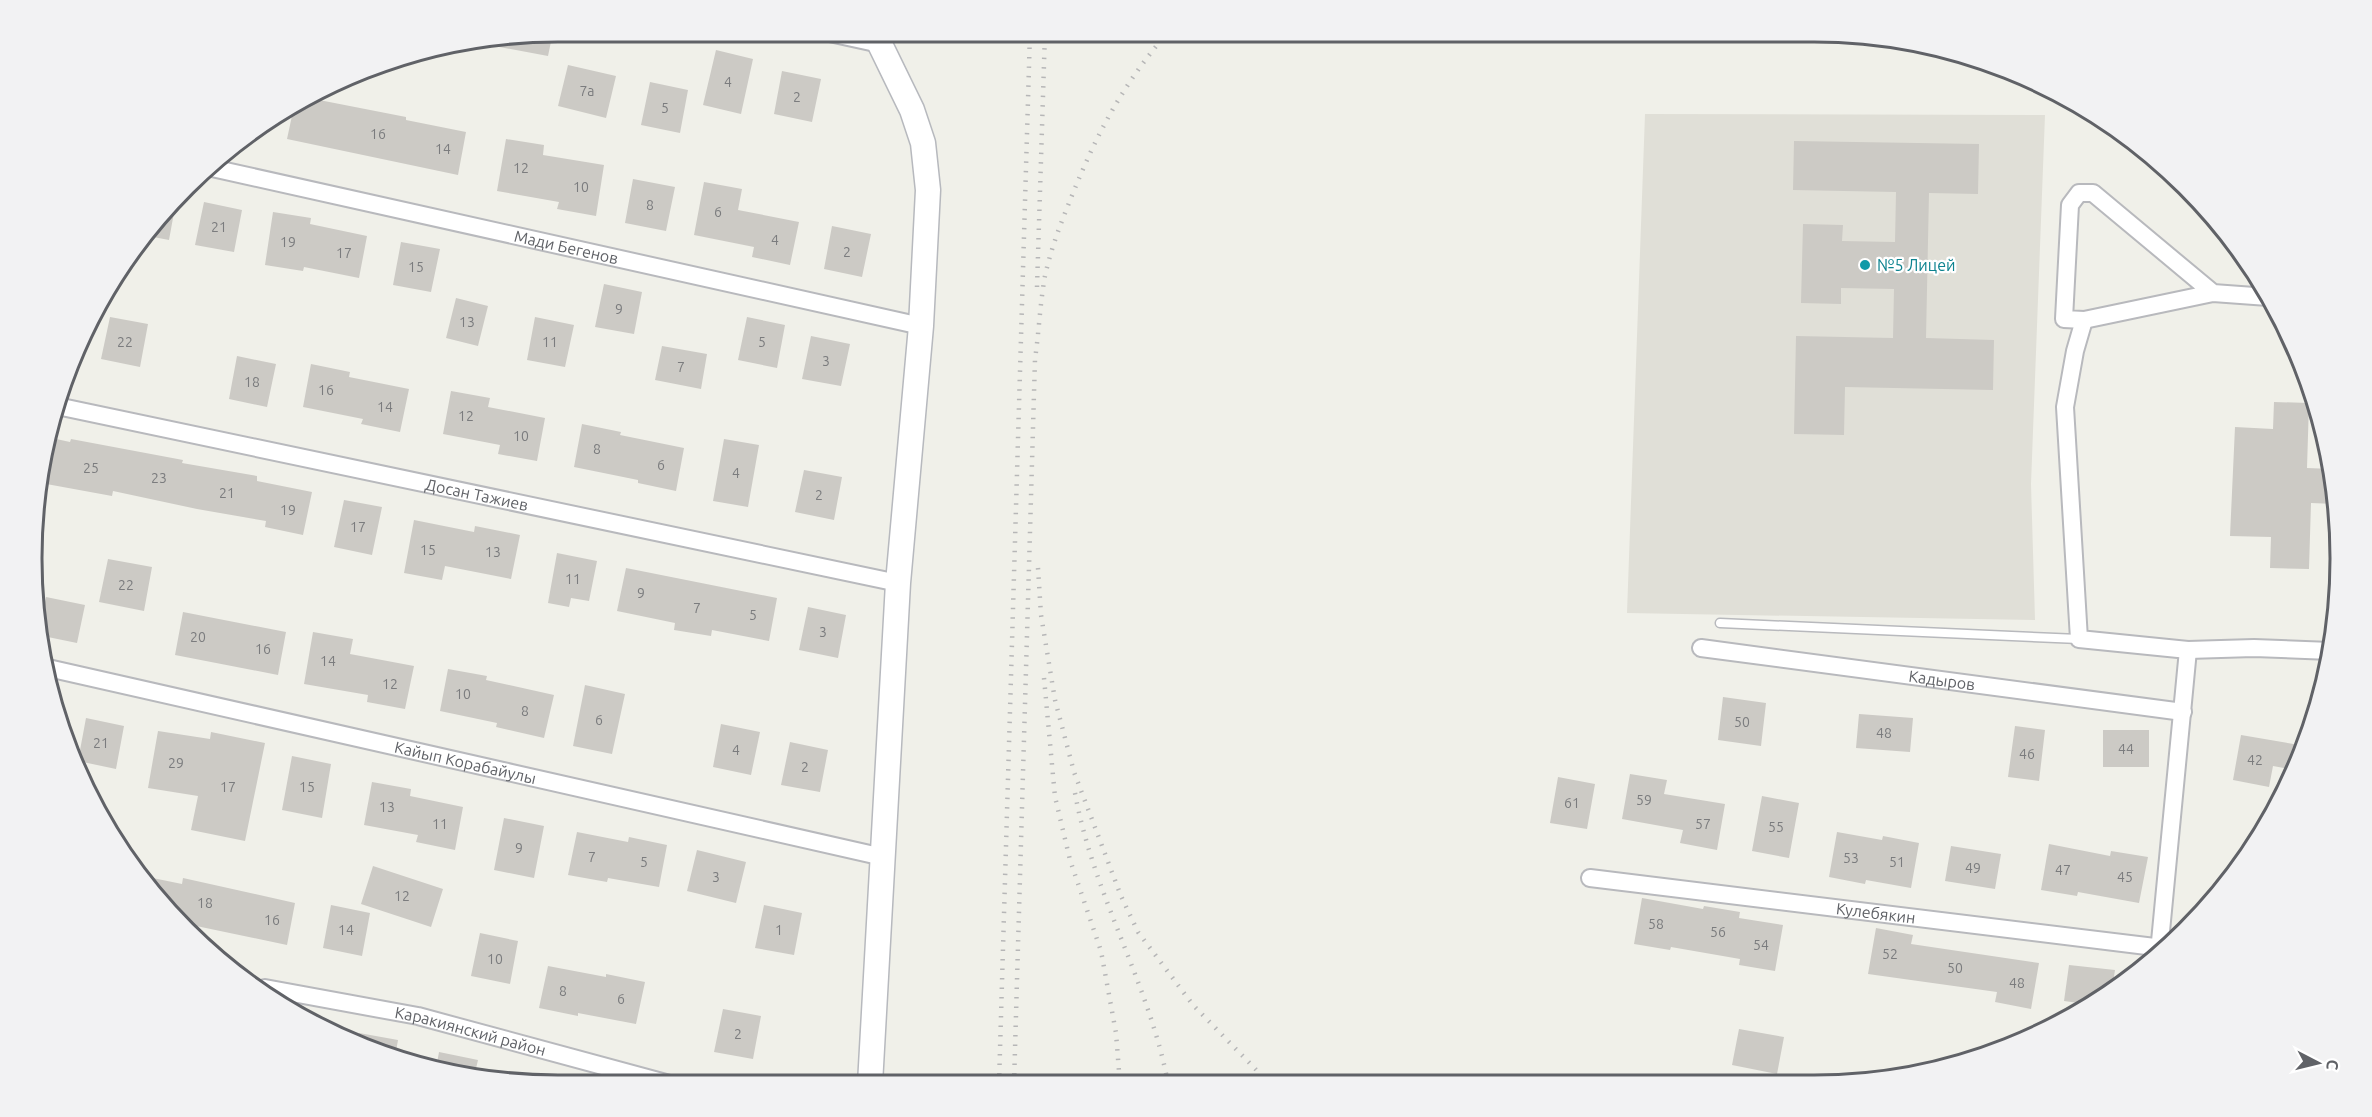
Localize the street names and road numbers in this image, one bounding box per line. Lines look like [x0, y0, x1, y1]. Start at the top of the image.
street label: Мади Бегенов [512, 227, 620, 267]
street label: Досан Тажиев [424, 475, 530, 514]
street label: Кадыров [1908, 667, 1976, 693]
street label: Кайып Корабайулы [393, 738, 538, 787]
street label: Кулебякин [1835, 899, 1917, 927]
street label: Каракиянский район [393, 1003, 548, 1059]

